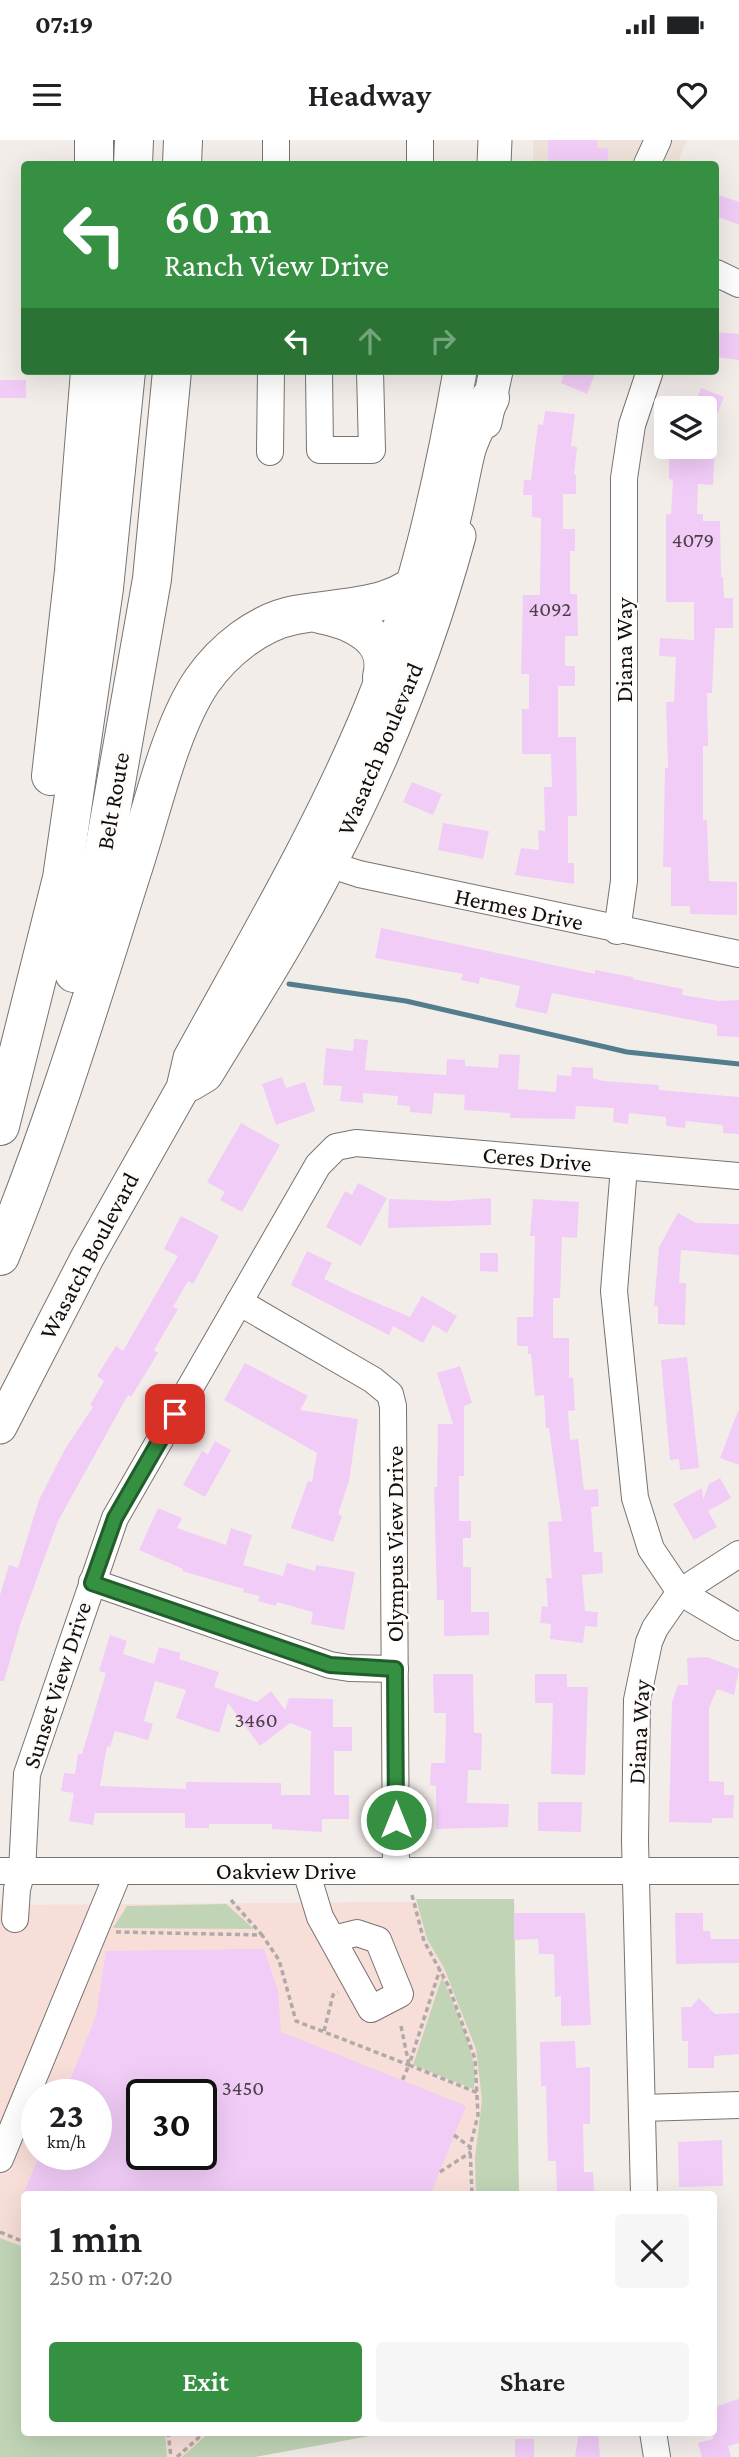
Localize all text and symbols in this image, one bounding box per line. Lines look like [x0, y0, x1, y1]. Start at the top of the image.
text: 07:19 [35, 10, 93, 39]
icon: menu [28, 76, 66, 114]
icon: heart [673, 76, 711, 114]
text: Headway [308, 77, 431, 113]
icon: left [49, 189, 140, 280]
text: 60 m [164, 189, 271, 244]
text: Ranch View Drive [164, 247, 389, 283]
icon: left [278, 322, 316, 360]
icon: ahead [351, 322, 389, 360]
icon: right [424, 322, 462, 360]
map controls [654, 396, 717, 459]
button: layers [654, 396, 717, 459]
house number: 4079 [672, 528, 714, 552]
house number: 4092 [529, 597, 571, 621]
street label: Diana Way [610, 597, 637, 702]
street label: Wasatch Boulevard [331, 658, 428, 839]
street label: Belt Route [91, 750, 134, 852]
street label: Hermes Drive [452, 882, 586, 935]
street label: Ceres Drive [481, 1140, 593, 1177]
street label: Wasatch Boulevard [33, 1168, 144, 1344]
pin [145, 1384, 205, 1444]
icon: arrive [156, 1395, 194, 1433]
street label: Olympus View Drive [381, 1446, 408, 1642]
street label: Sunset View Drive [17, 1598, 96, 1772]
street label: Diana Way [622, 1678, 655, 1785]
house number: 3460 [234, 1708, 278, 1732]
position arrow [359, 1783, 433, 1857]
street label: Oakview Drive [216, 1857, 356, 1884]
house number: 3450 [222, 2076, 264, 2100]
speed limit sign: 30 [126, 2079, 217, 2170]
text: 23 [49, 2096, 84, 2135]
text: km/h [47, 2132, 86, 2152]
text: 1 min [49, 2214, 142, 2261]
button: close [615, 2214, 689, 2288]
text: 250 m · 07:20 [49, 2264, 173, 2290]
button: Exit [49, 2342, 362, 2422]
button: Share [376, 2342, 689, 2422]

